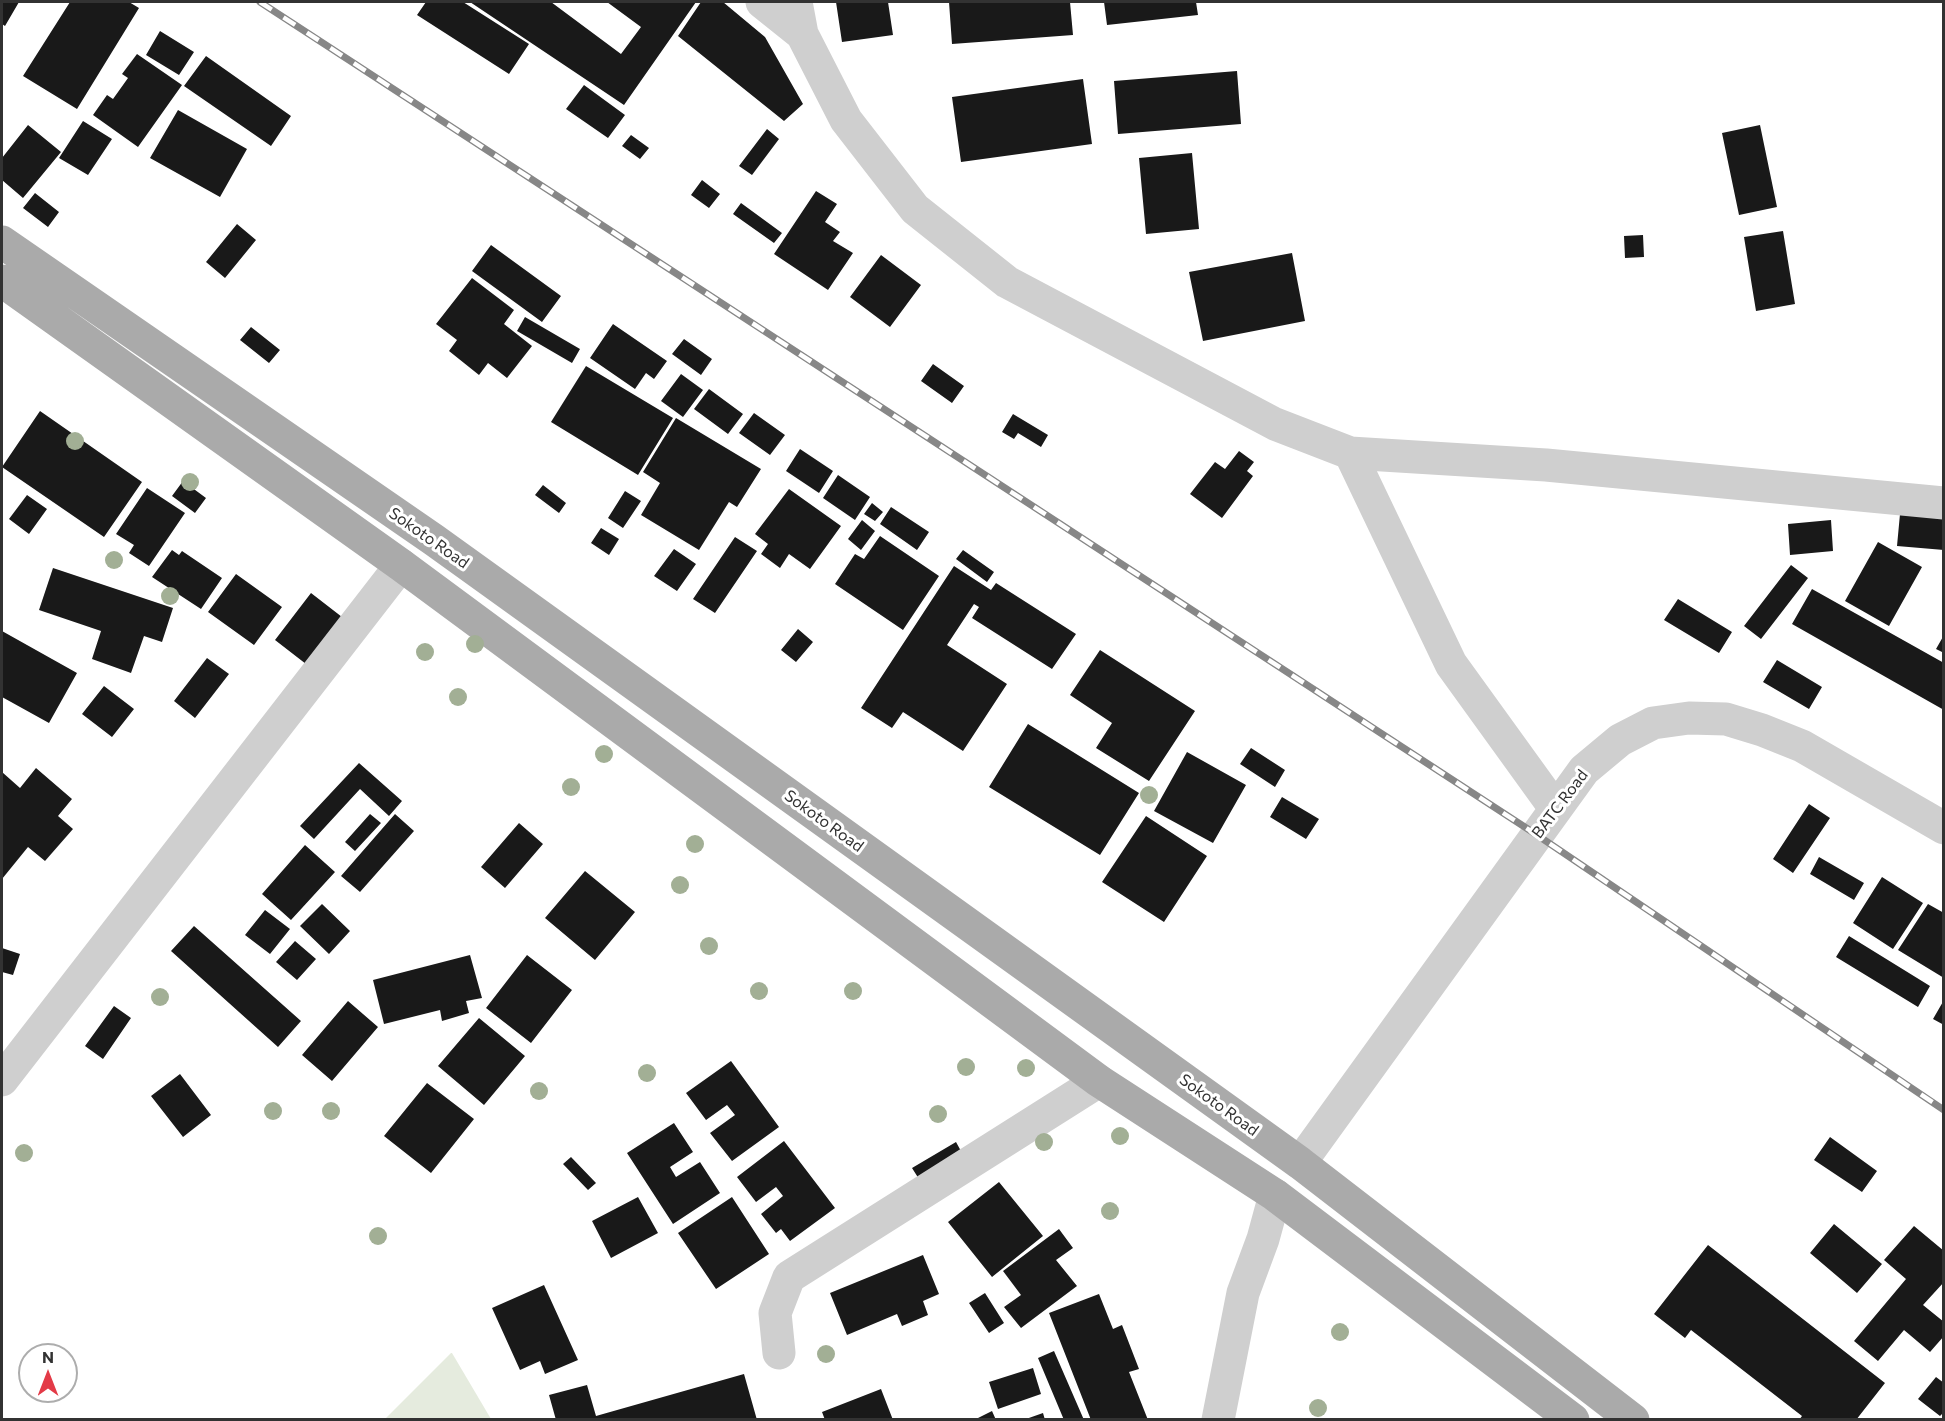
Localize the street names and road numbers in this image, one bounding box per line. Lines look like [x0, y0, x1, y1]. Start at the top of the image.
street label: Sokoto Road [385, 503, 473, 573]
street label: BATC Road [1528, 766, 1592, 842]
street label: Sokoto Road [781, 786, 867, 856]
street label: Sokoto Road [1176, 1070, 1262, 1140]

